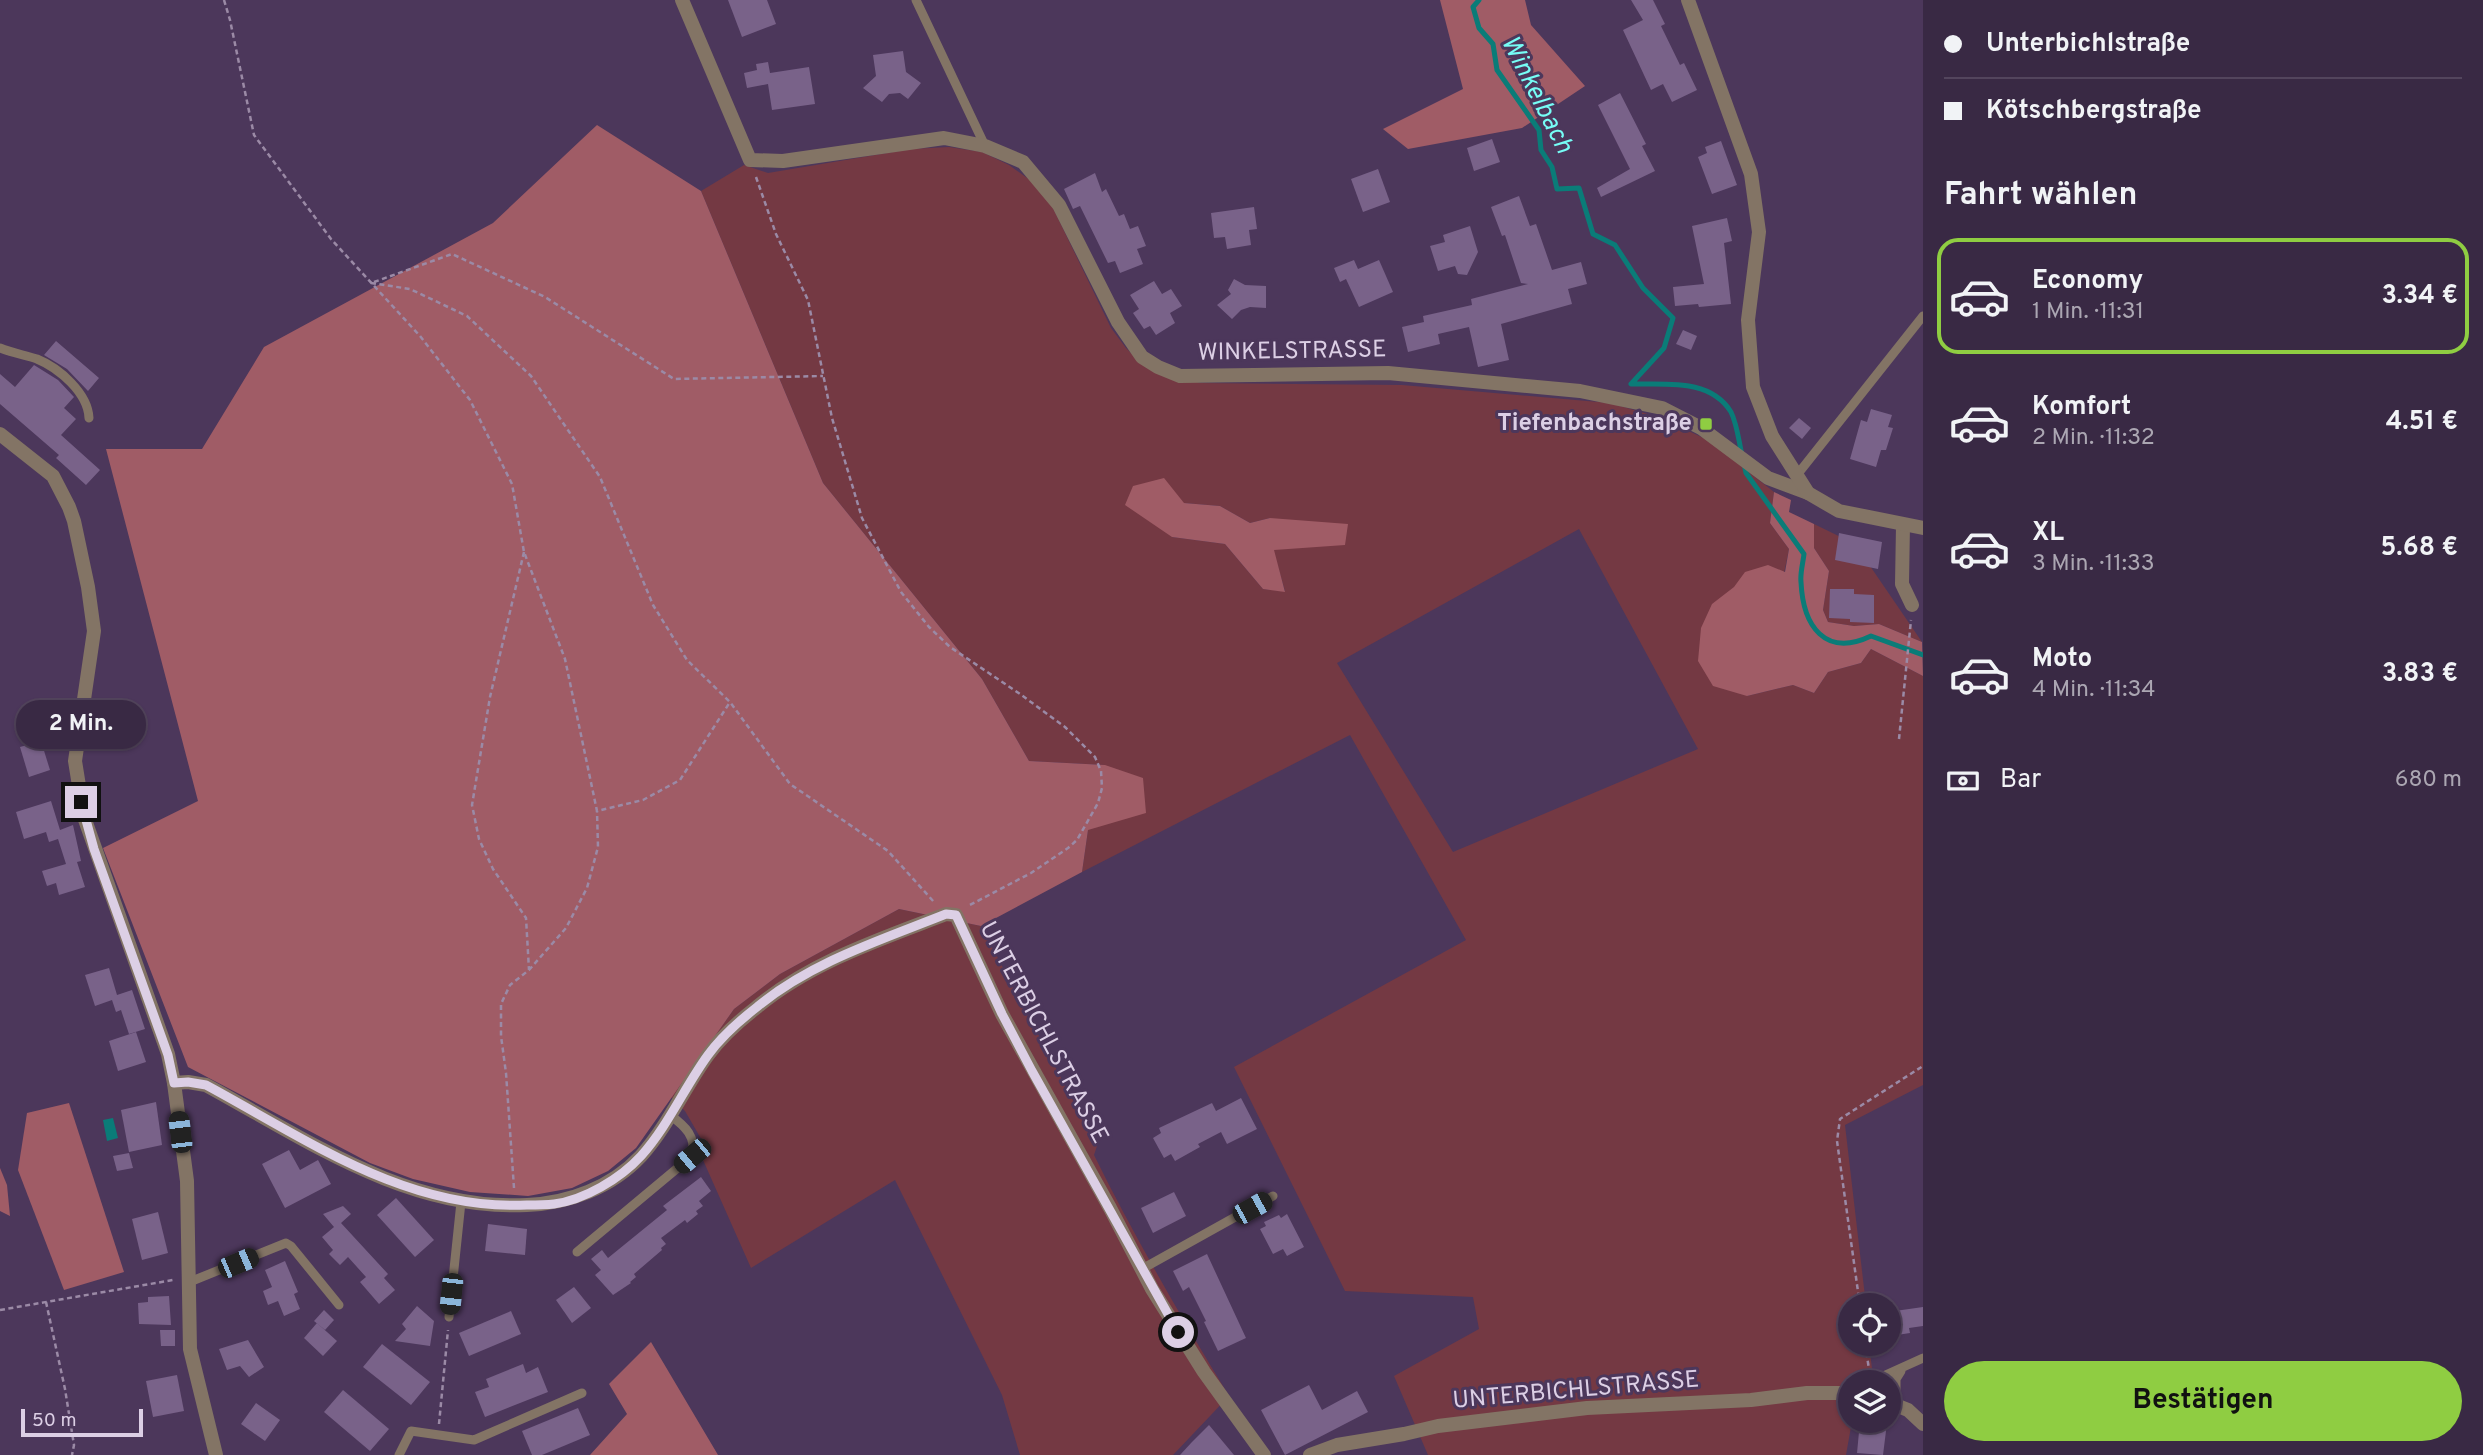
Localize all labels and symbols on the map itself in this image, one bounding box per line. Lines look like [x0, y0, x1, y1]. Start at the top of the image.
water label: Winkelbach [1492, 30, 1580, 160]
street label: WINKELSTRASSE [1197, 335, 1387, 369]
place label: Tiefenbachstraße [1497, 409, 1692, 439]
marker: Tiefenbachstraße [1698, 416, 1714, 432]
callout: 2 Min. [16, 700, 146, 750]
route end [65, 786, 97, 818]
street label: UNTERBICHLSTRASSE [972, 917, 1114, 1149]
car [168, 1110, 193, 1154]
car [670, 1134, 715, 1178]
car [1229, 1189, 1276, 1227]
car [215, 1245, 262, 1281]
car [439, 1272, 464, 1316]
route start [1162, 1316, 1194, 1348]
street label: UNTERBICHLSTRASSE [1452, 1365, 1700, 1417]
scale bar [21, 1406, 144, 1438]

